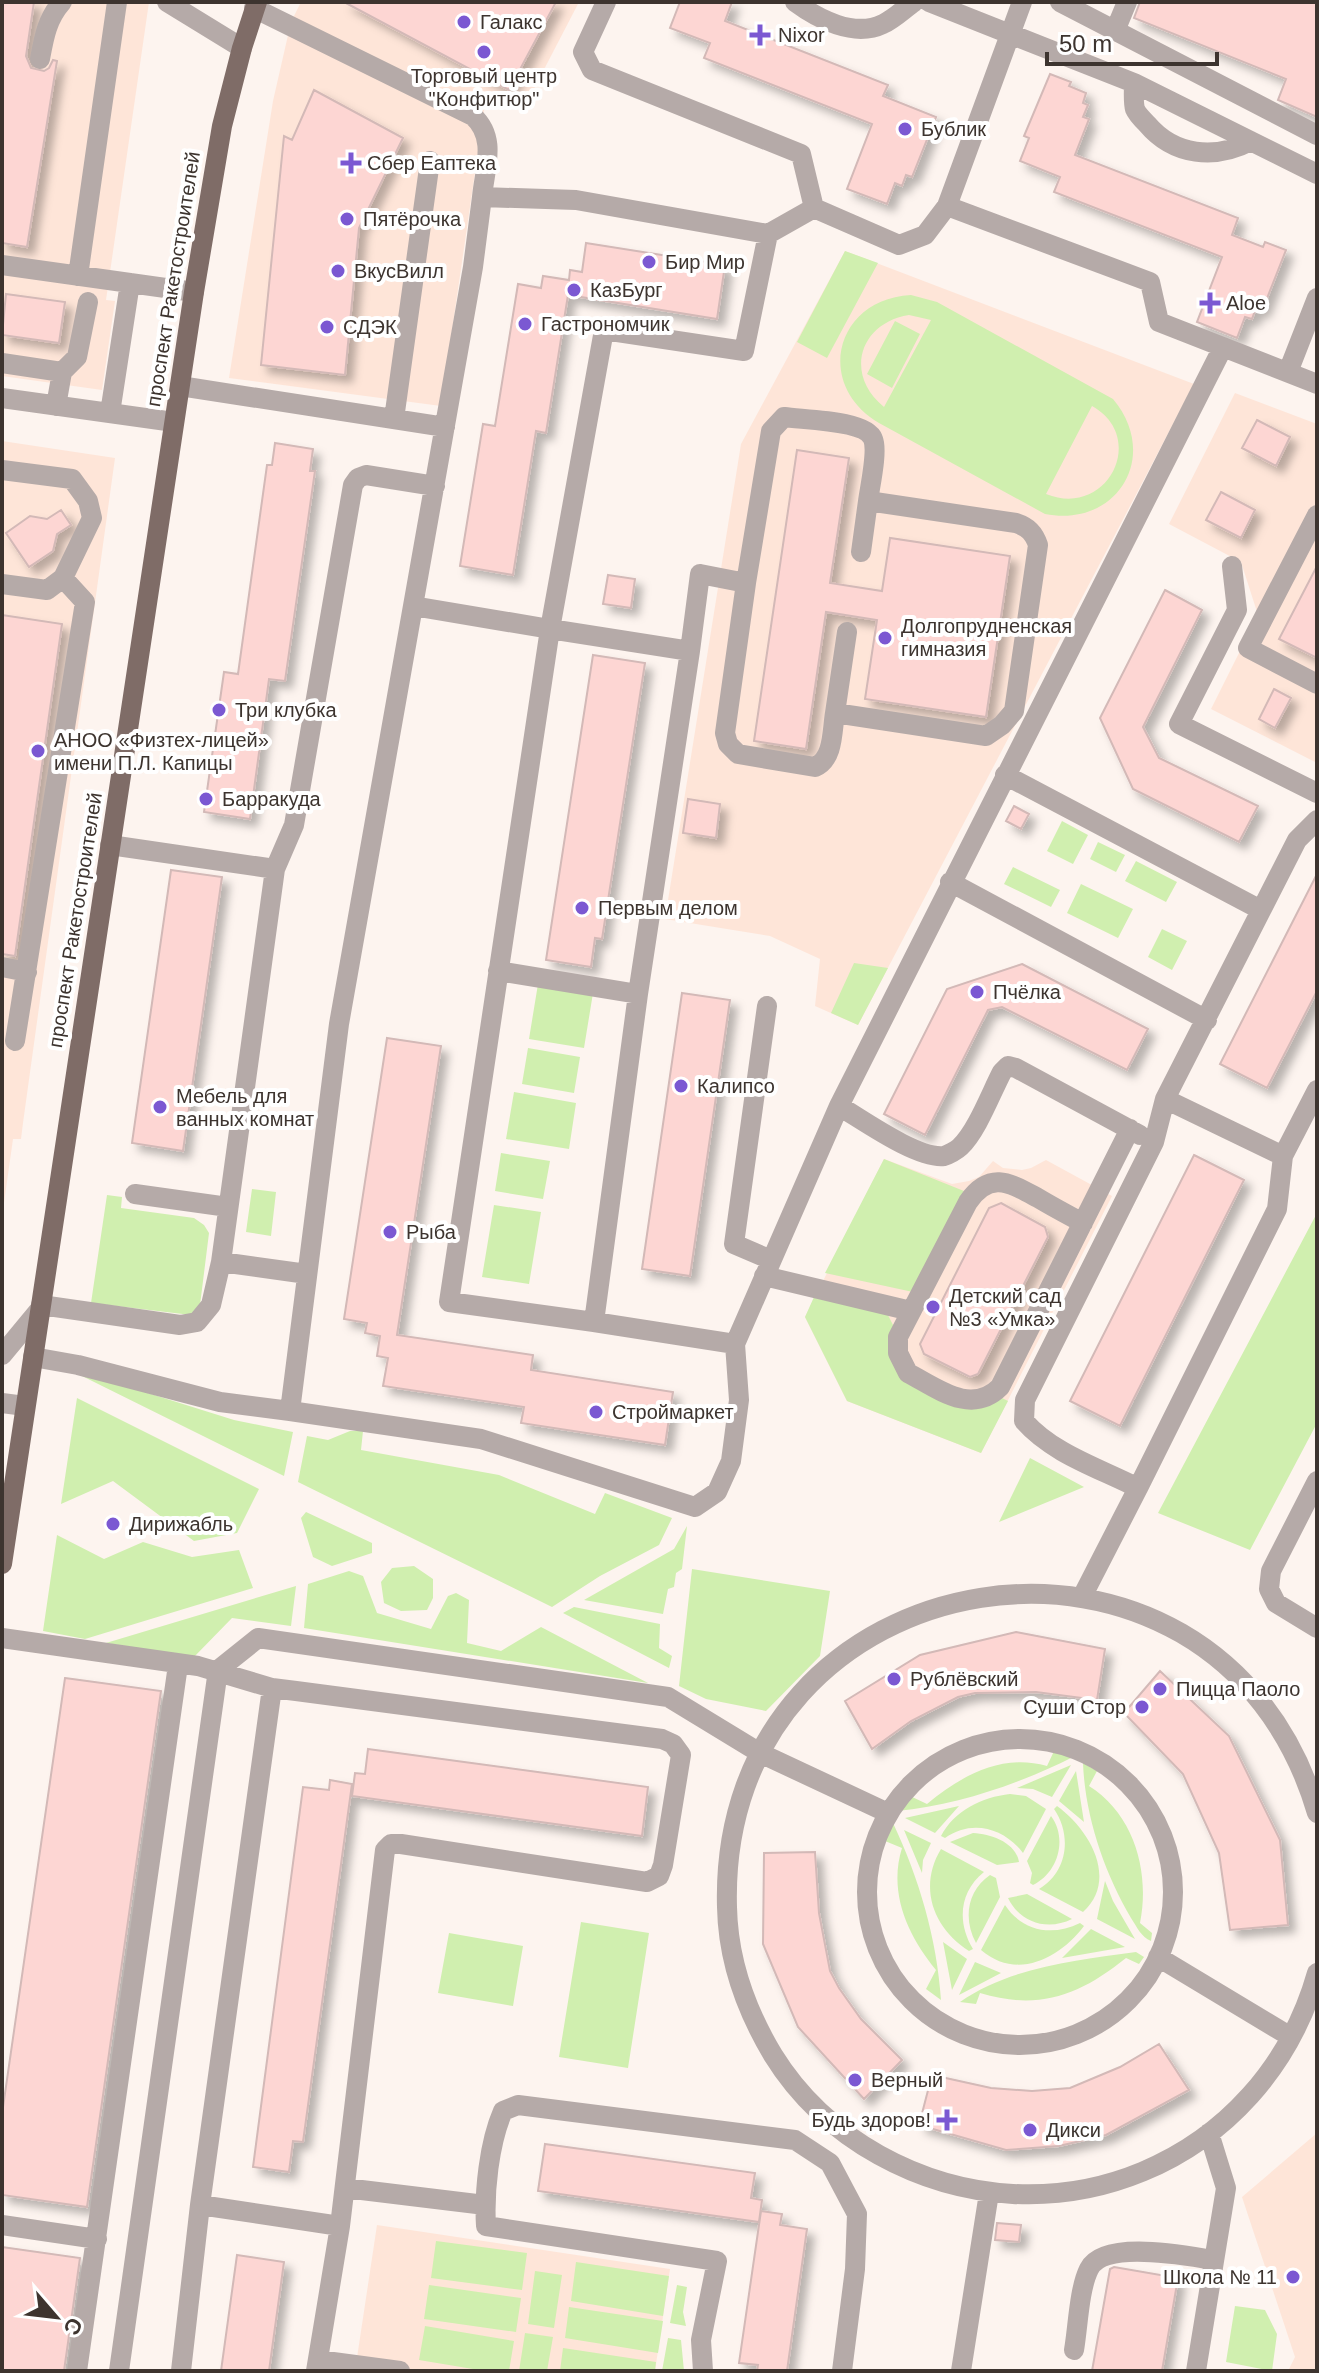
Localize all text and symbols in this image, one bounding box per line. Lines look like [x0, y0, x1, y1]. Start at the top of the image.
place label: Галакс [480, 11, 543, 33]
marker: Галакс [455, 13, 473, 31]
scale bar [1047, 16, 1217, 66]
marker: Nixor [749, 24, 771, 46]
place label: Nixor [778, 24, 825, 46]
text: 50 m [1059, 30, 1112, 57]
marker: Торговый центр "Конфитюр" [475, 43, 493, 61]
place label: Торговый центр "Конфитюр" [411, 65, 557, 110]
place label: Бублик [921, 118, 986, 140]
marker: Бублик [896, 120, 914, 138]
street label: проспект Ракетостроителей [142, 150, 204, 408]
place label: Сбер Еаптека [367, 152, 497, 174]
marker: Сбер Еаптека [342, 154, 360, 172]
place label: Пятёрочка [363, 208, 462, 230]
marker: Пятёрочка [338, 210, 356, 228]
place label: Бир Мир [665, 251, 745, 273]
marker: Бир Мир [640, 253, 658, 271]
place label: ВкусВилл [354, 260, 444, 282]
marker: ВкусВилл [329, 262, 347, 280]
place label: КазБург [590, 279, 663, 301]
marker: КазБург [565, 281, 583, 299]
place label: Aloe [1226, 292, 1266, 314]
marker: Aloe [1201, 294, 1219, 312]
place label: Гастрономчик [541, 313, 670, 335]
marker: Гастрономчик [516, 315, 534, 333]
place label: СДЭК [343, 316, 397, 338]
marker: СДЭК [318, 318, 336, 336]
place label: Долгопрудненская гимназия [901, 615, 1072, 660]
marker: Долгопрудненская гимназия [876, 629, 894, 647]
place label: Три клубка [235, 699, 337, 721]
marker: Три клубка [210, 701, 228, 719]
place label: АНОО «Физтех-лицей» имени П.Л. Капицы [54, 729, 269, 774]
marker: АНОО «Физтех-лицей» имени П.Л. Капицы [29, 742, 47, 760]
place label: Барракуда [222, 788, 322, 810]
marker: Барракуда [197, 790, 215, 808]
street label: проспект Ракетостроителей [44, 791, 106, 1049]
place label: Первым делом [598, 897, 738, 919]
marker: Первым делом [573, 899, 591, 917]
place label: Пчёлка [993, 981, 1062, 1003]
marker: Пчёлка [968, 983, 986, 1001]
place label: Калипсо [697, 1075, 775, 1097]
marker: Калипсо [672, 1077, 690, 1095]
place label: Мебель для ванных комнат [176, 1085, 314, 1130]
marker: Мебель для ванных комнат [151, 1098, 169, 1116]
place label: Рыба [406, 1221, 457, 1243]
marker: Рыба [381, 1223, 399, 1241]
place label: Детский сад №3 «Умка» [949, 1285, 1062, 1330]
marker: Детский сад №3 «Умка» [924, 1298, 942, 1316]
place label: Строймаркет [612, 1401, 734, 1423]
marker: Строймаркет [587, 1403, 605, 1421]
place label: Дирижабль [129, 1513, 233, 1535]
marker: Дирижабль [104, 1515, 122, 1533]
place label: Рублёвский [910, 1668, 1018, 1690]
marker: Рублёвский [885, 1670, 903, 1688]
place label: Пицца Паоло [1176, 1678, 1300, 1700]
marker: Пицца Паоло [1151, 1680, 1169, 1698]
place label: Суши Стор [1023, 1696, 1126, 1718]
marker: Суши Стор [1133, 1698, 1151, 1716]
place label: Верный [871, 2069, 943, 2091]
marker: Верный [846, 2071, 864, 2089]
place label: Будь здоров! [811, 2109, 931, 2131]
marker: Будь здоров! [938, 2111, 956, 2129]
place label: Дикси [1046, 2119, 1101, 2141]
marker: Дикси [1021, 2121, 1039, 2139]
place label: Школа № 11 [1163, 2266, 1277, 2288]
marker: Школа № 11 [1284, 2268, 1302, 2286]
north arrow [16, 2277, 96, 2357]
text: С [58, 2313, 88, 2339]

